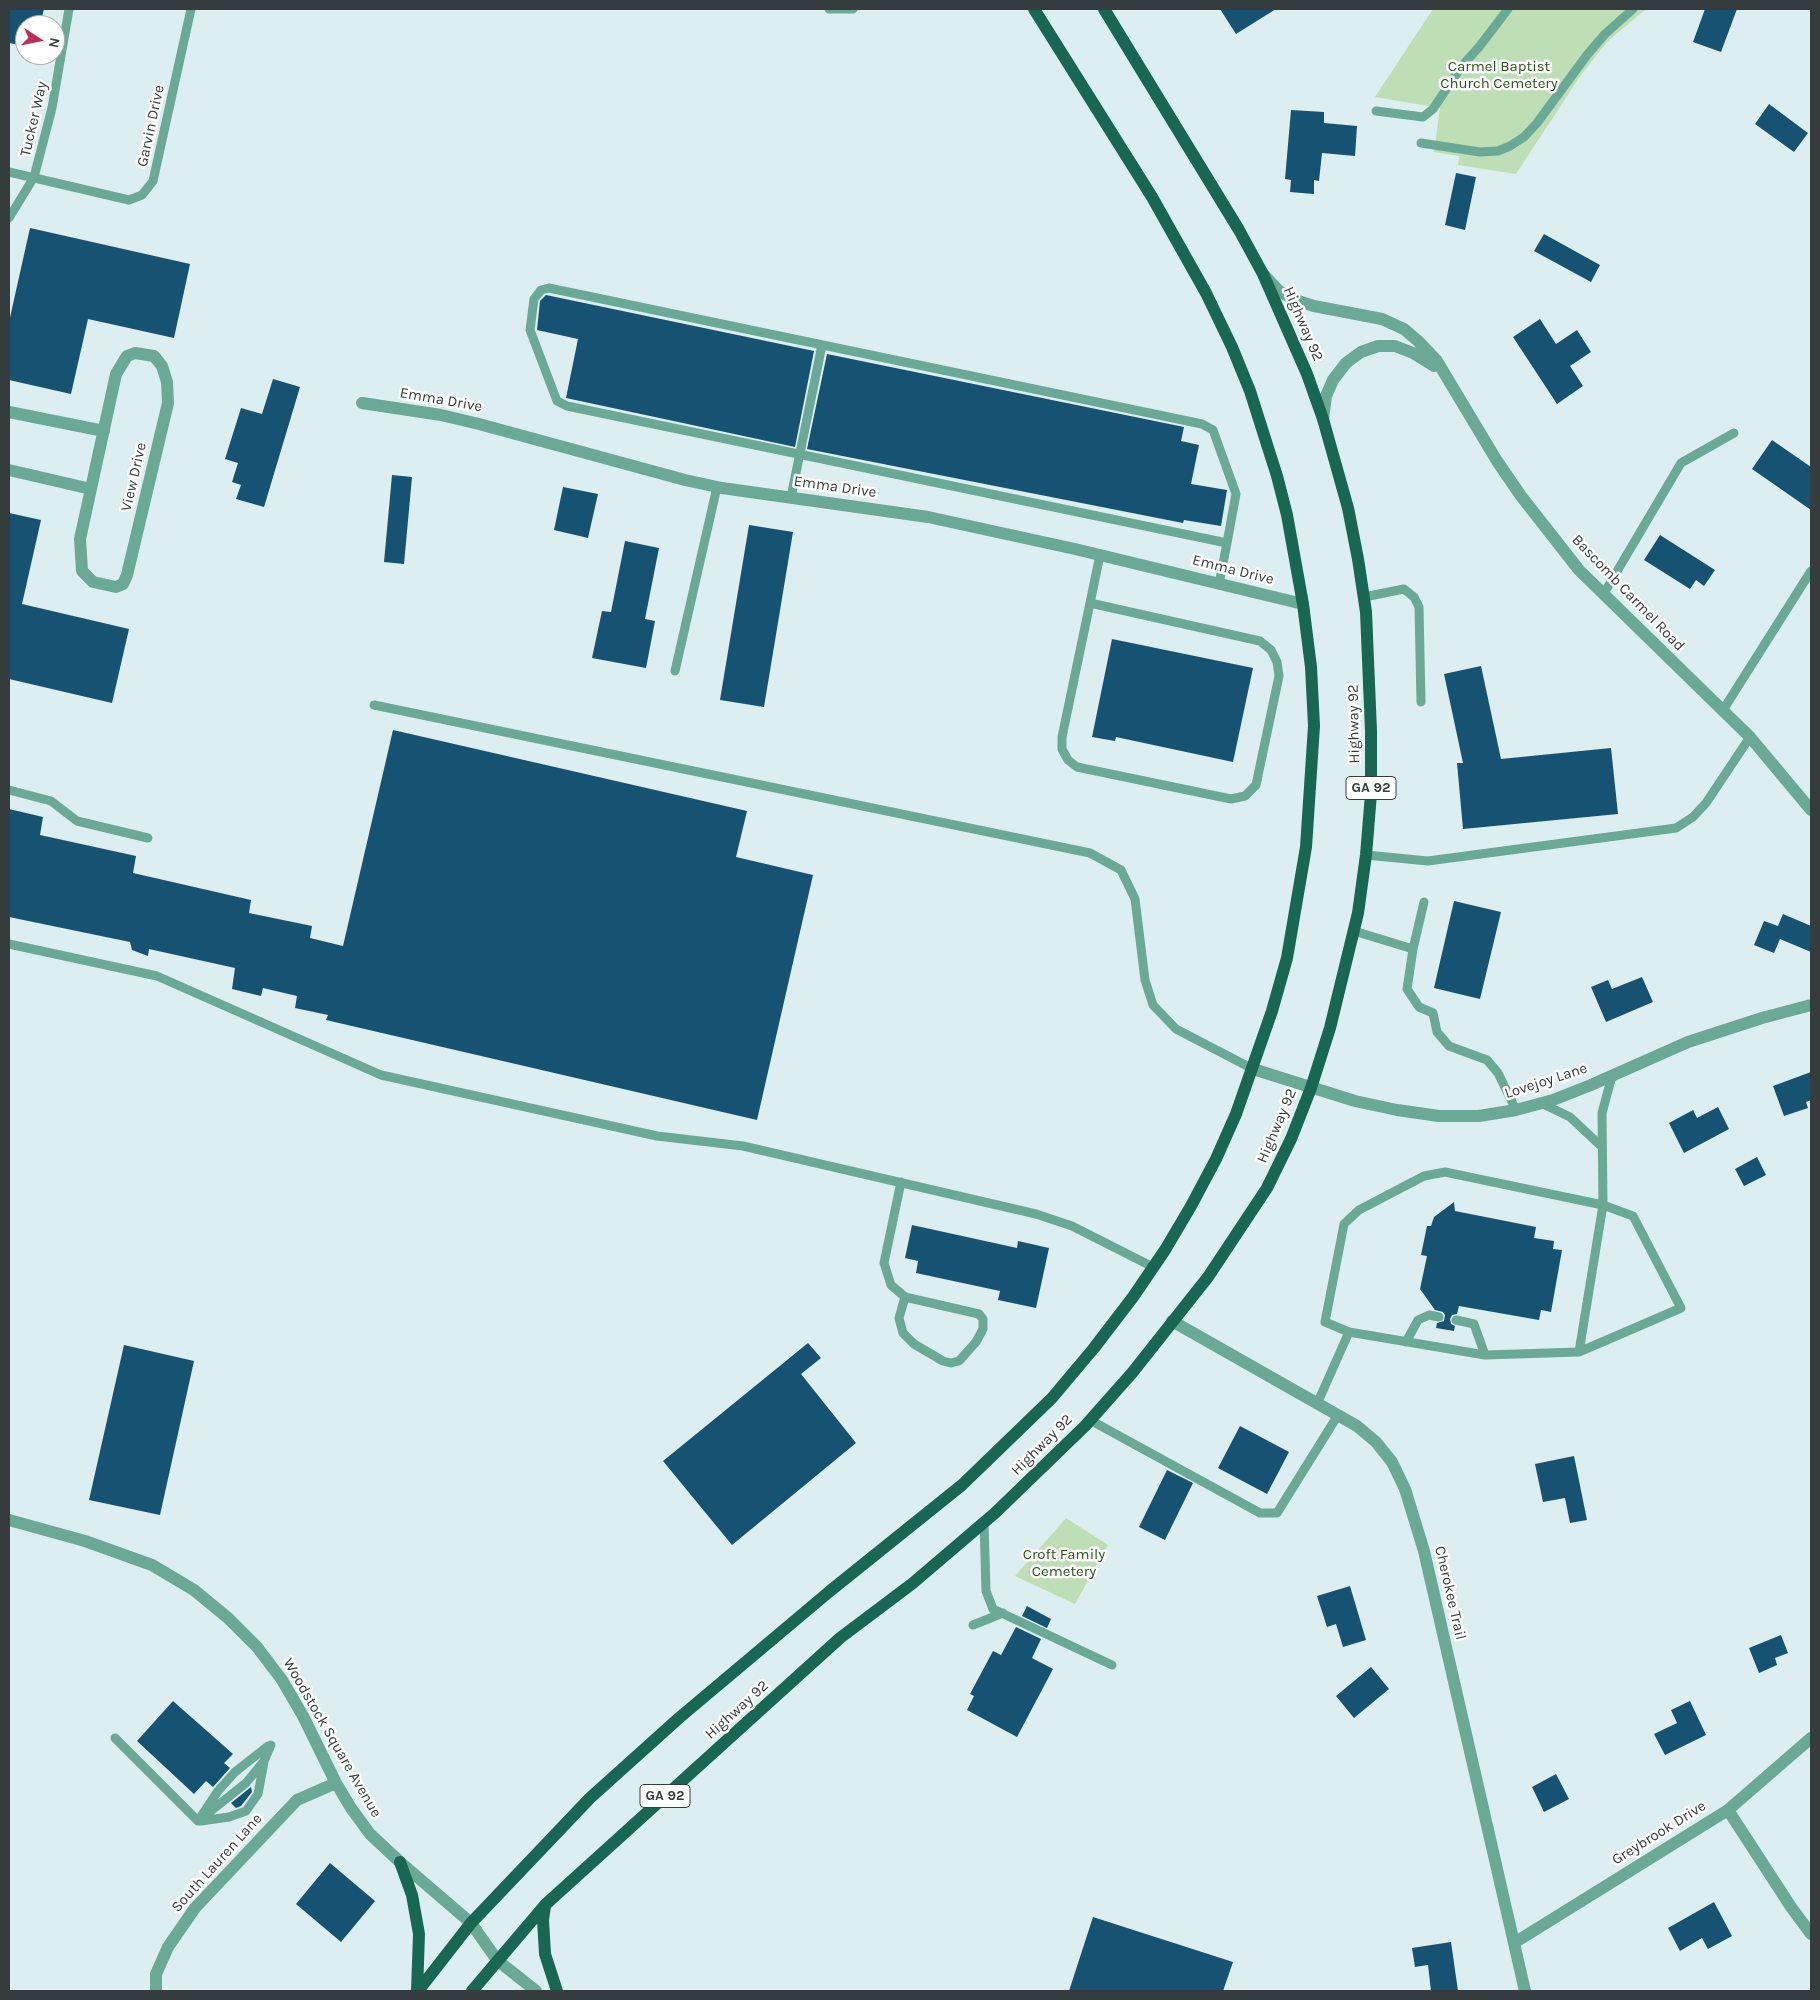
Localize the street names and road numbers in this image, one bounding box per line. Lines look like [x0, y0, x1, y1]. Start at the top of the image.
street label: Tucker Way [17, 80, 51, 158]
street label: Garvin Drive [134, 84, 168, 168]
street label: Highway 92 [1279, 284, 1327, 364]
street label: Emma Drive [398, 384, 484, 416]
street label: View Drive [117, 441, 151, 513]
street label: Emma Drive [792, 472, 878, 502]
street label: Bascomb Carmel Road [1568, 531, 1688, 655]
street label: Emma Drive [1190, 551, 1276, 589]
street label: Highway 92 [1344, 684, 1364, 764]
road number: GA 92 [1346, 776, 1396, 800]
street label: Lovejoy Lane [1502, 1059, 1590, 1103]
street label: Highway 92 [1253, 1086, 1301, 1166]
street label: Highway 92 [1008, 1411, 1076, 1479]
street label: Cherokee Trail [1430, 1544, 1470, 1642]
street label: Woodstock Square Avenue [279, 1655, 385, 1821]
street label: Highway 92 [702, 1677, 772, 1743]
road number: GA 92 [640, 1784, 690, 1808]
street label: Greybrook Drive [1609, 1797, 1709, 1869]
street label: South Lauren Lane [168, 1810, 266, 1916]

